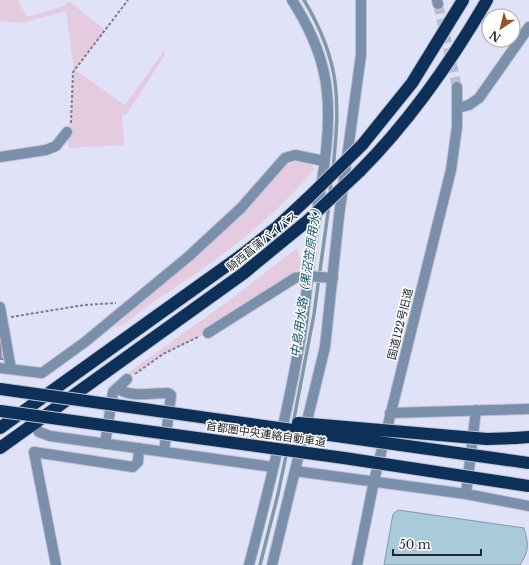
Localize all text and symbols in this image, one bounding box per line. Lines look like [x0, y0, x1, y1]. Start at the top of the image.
north arrow [481, 8, 521, 48]
text: N [486, 27, 504, 45]
water label: 中島用水路（黒沼笠原用水） [287, 202, 324, 358]
street label: 騎西菖蒲バイパス [223, 208, 301, 274]
street label: 国道122号旧道 [384, 287, 416, 361]
street label: 首都圏中央連絡自動車道 [205, 419, 327, 449]
scale bar [393, 531, 481, 557]
text: 50 m [399, 537, 431, 552]

